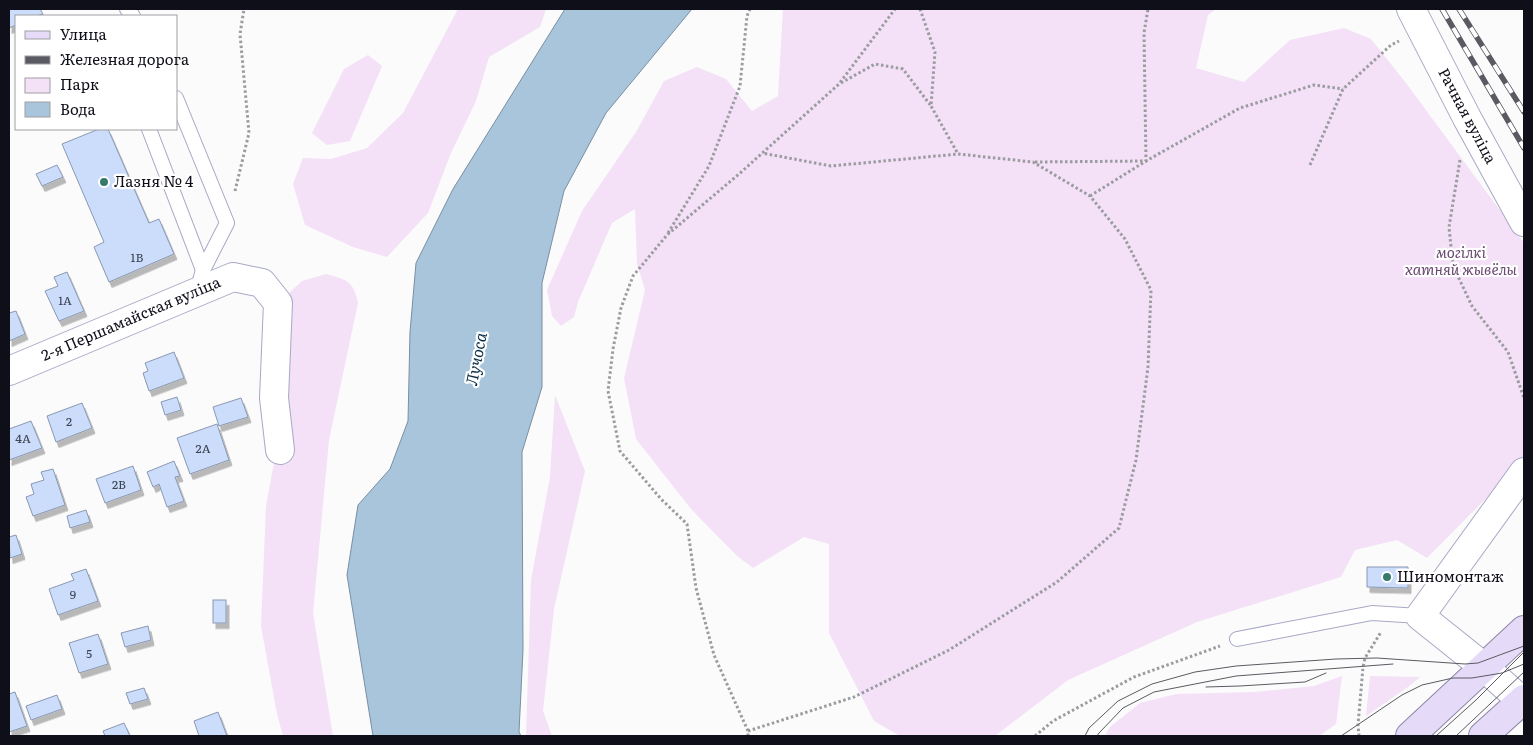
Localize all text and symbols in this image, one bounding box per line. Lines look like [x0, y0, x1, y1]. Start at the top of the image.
legend [15, 15, 178, 130]
text: Улица [60, 22, 108, 45]
text: Железная дорога [60, 47, 190, 70]
street label: Рачная вуліца [1433, 63, 1504, 168]
text: Парк [60, 72, 99, 95]
text: Вода [60, 97, 97, 120]
place label: Лазня № 4 [114, 169, 193, 192]
marker: Лазня № 4 [98, 176, 110, 188]
park label: могілкі хатняй жывёлы [1405, 240, 1517, 280]
house number: 1В [131, 248, 143, 266]
street label: 2-я Першамайская вуліца [37, 269, 224, 366]
house number: 1А [58, 291, 72, 309]
water label: Лучоса [458, 329, 492, 388]
house number: 2 [66, 412, 72, 430]
house number: 4А [15, 429, 31, 447]
house number: 2А [196, 439, 211, 457]
house number: 2В [112, 475, 126, 493]
place label: Шиномонтаж [1397, 564, 1504, 587]
marker: Шиномонтаж [1381, 571, 1393, 583]
house number: 9 [70, 585, 76, 603]
house number: 5 [86, 644, 92, 662]

